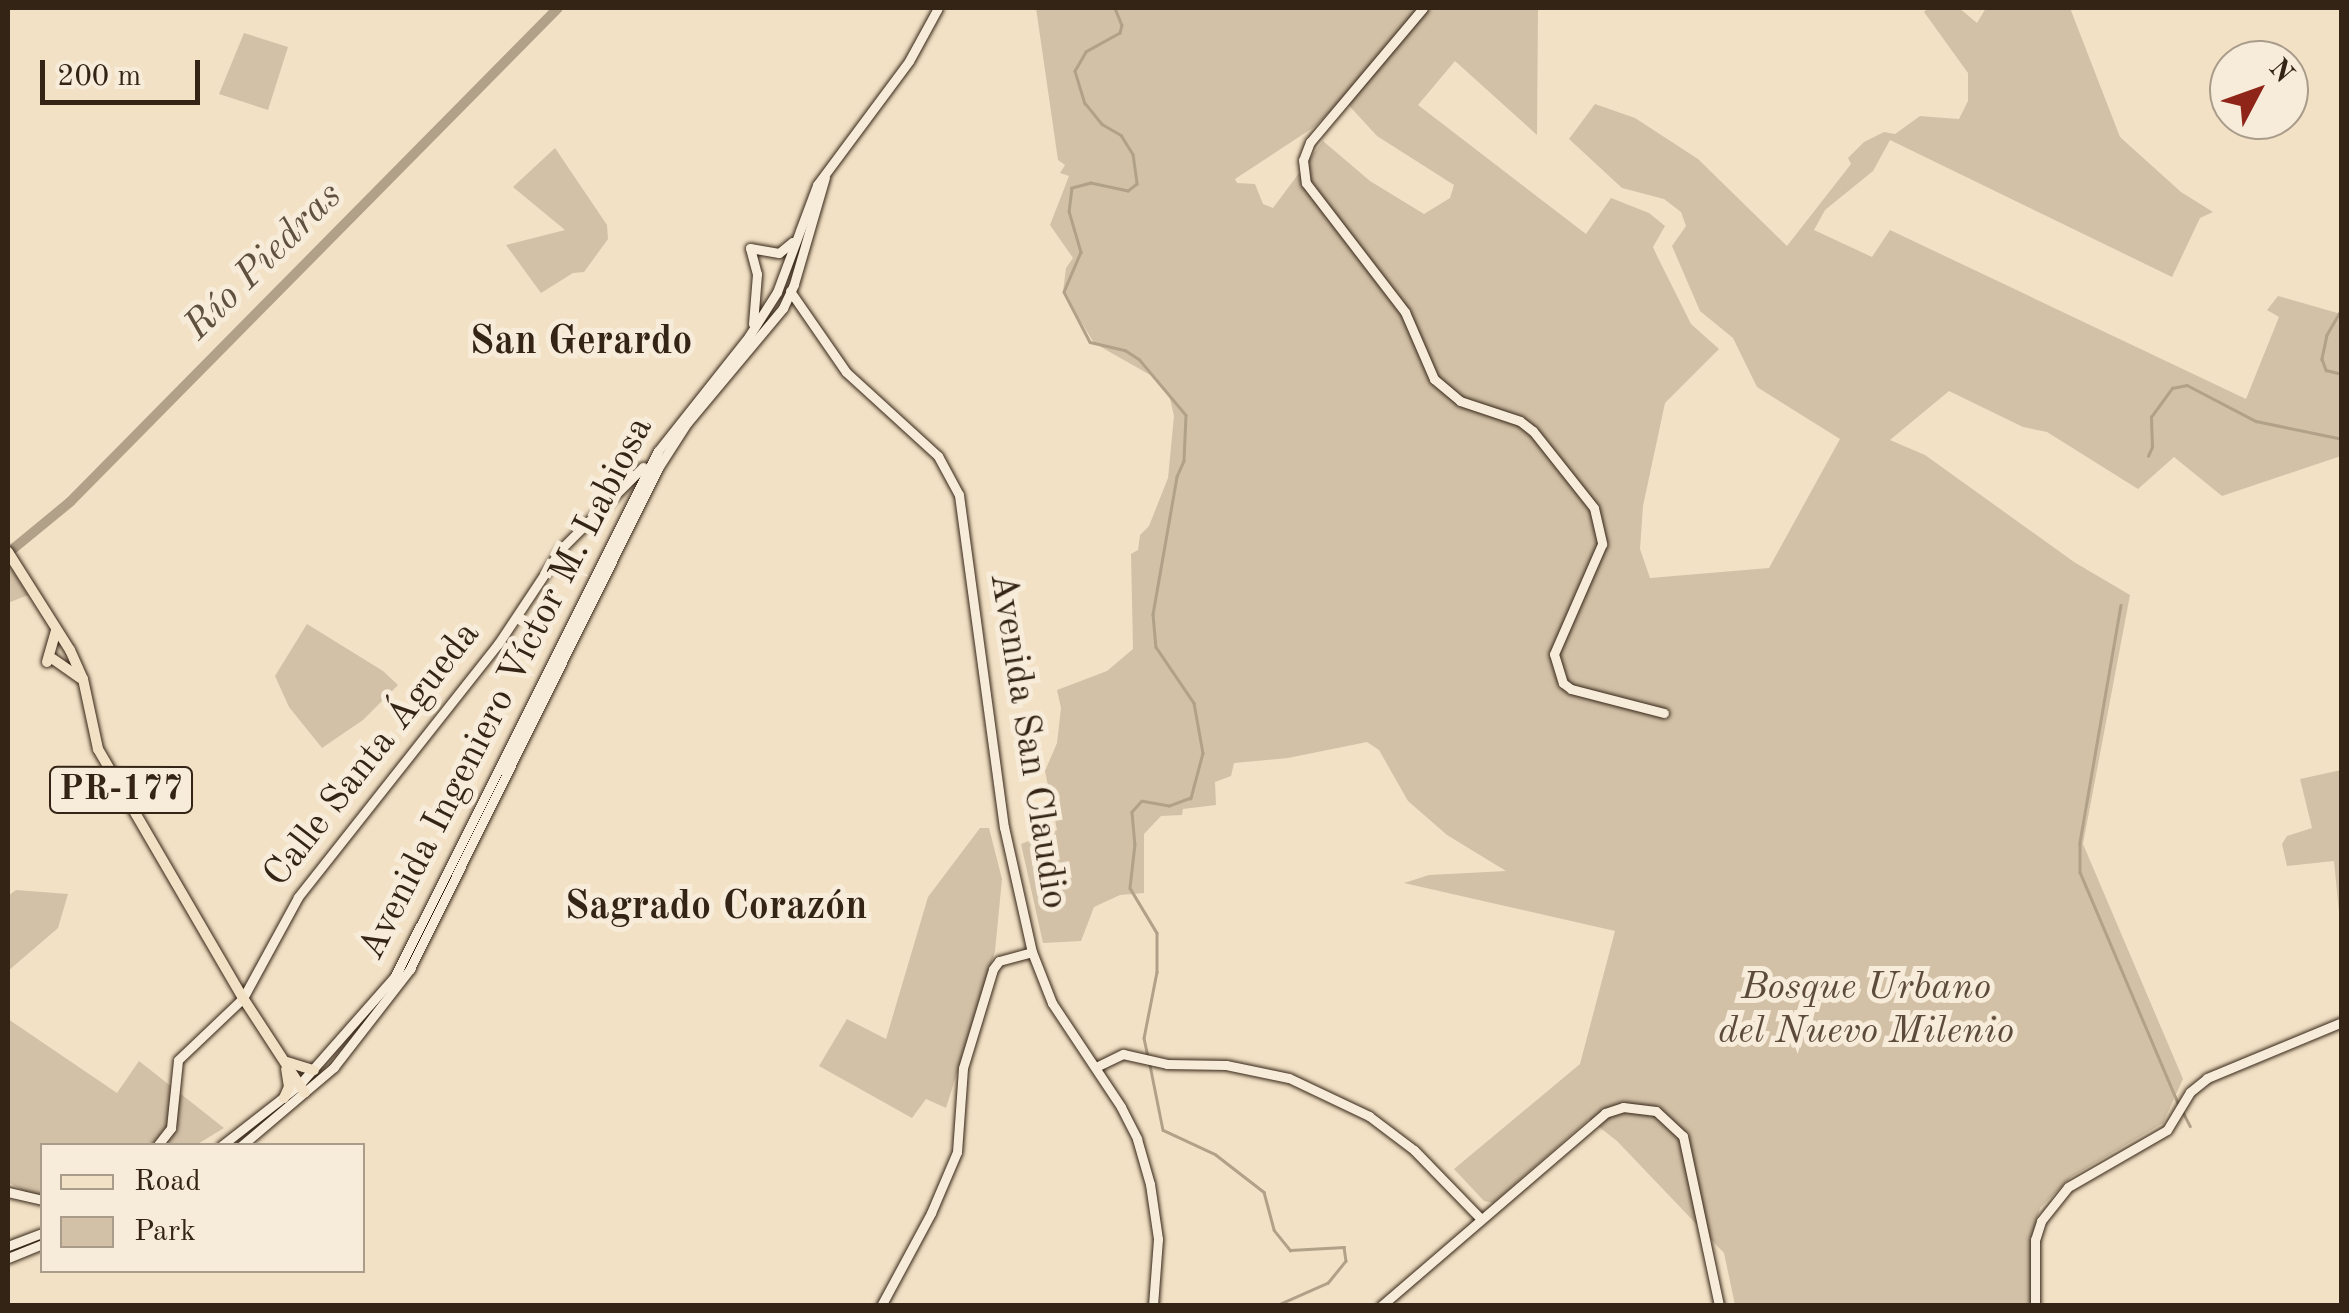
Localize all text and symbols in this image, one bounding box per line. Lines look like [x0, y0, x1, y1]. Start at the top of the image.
scale bar [45, 40, 205, 102]
north arrow [2209, 40, 2309, 140]
text: N [2263, 54, 2298, 89]
text: 200 m [57, 62, 141, 92]
water label: Río Piedras [175, 173, 353, 351]
district label: San Gerardo [470, 319, 692, 367]
street label: Avenida Ingeniero Víctor M. Labiosa [350, 410, 664, 968]
street label: Avenida San Claudio [978, 570, 1076, 912]
street label: Calle Santa Águeda [255, 613, 491, 897]
road number: PR-177 [48, 760, 194, 820]
district label: Sagrado Corazón [565, 884, 867, 932]
park label: Bosque Urbano del Nuevo Milenio [1718, 966, 2014, 1056]
legend [40, 1143, 365, 1273]
text: Road [134, 1167, 201, 1197]
text: Park [134, 1217, 196, 1247]

